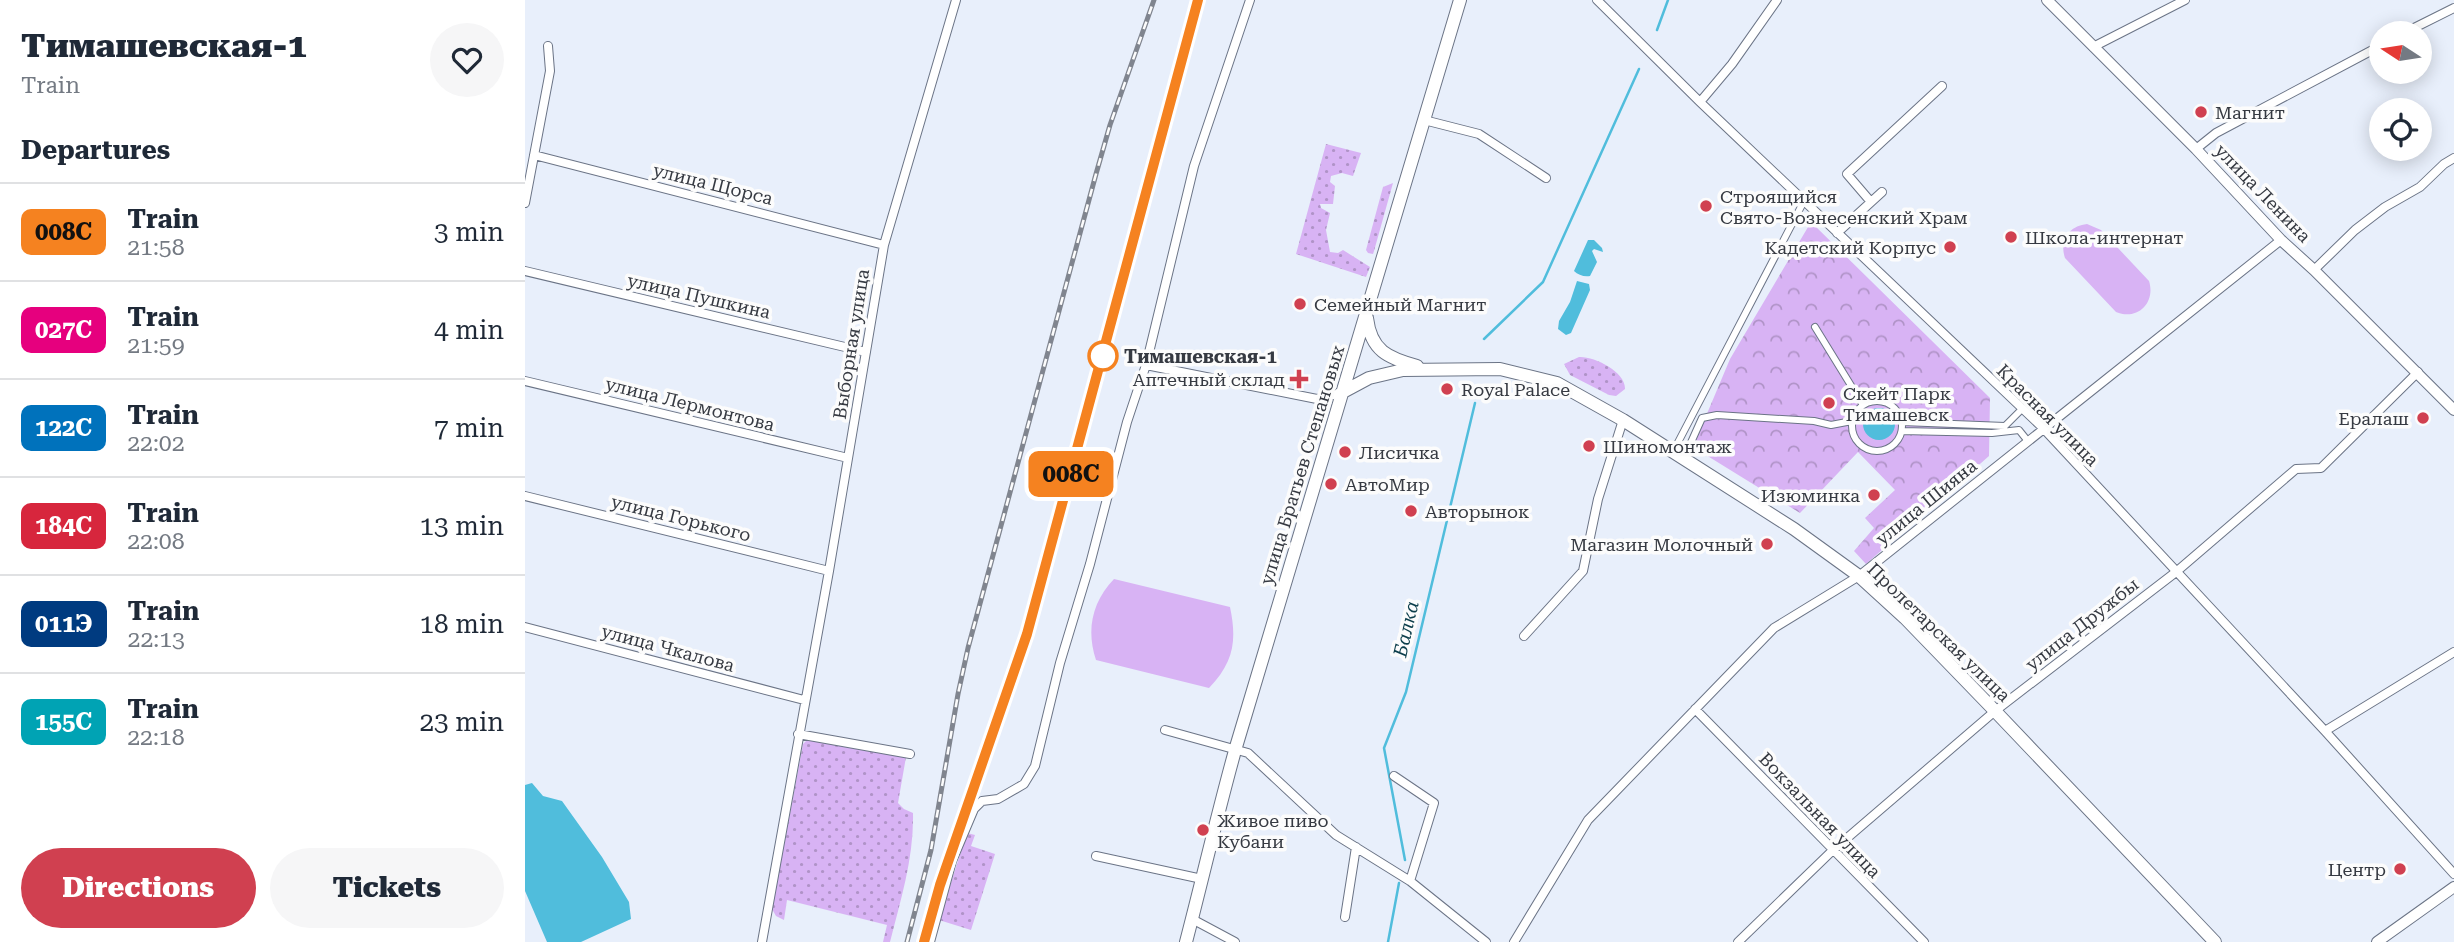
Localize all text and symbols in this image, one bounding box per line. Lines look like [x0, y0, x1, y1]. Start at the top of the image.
north arrow [2369, 21, 2433, 84]
map controls [2369, 21, 2432, 161]
button: heart [430, 23, 504, 97]
text: Тимашевская-1 [21, 26, 306, 65]
text: Train [21, 72, 80, 99]
button: locate [2369, 98, 2432, 161]
place label: Магнит [2215, 102, 2285, 123]
marker: Магнит [2193, 104, 2209, 120]
text: Departures [21, 135, 170, 165]
street label: улица Ленина [2211, 139, 2315, 247]
street label: улица Щорса [651, 159, 775, 209]
place label: Строящийся Свято-Вознесенский Храм [1720, 186, 1968, 228]
marker: Строящийся Свято-Вознесенский Храм [1698, 198, 1714, 214]
text: Train [127, 204, 199, 234]
text: 3 min [434, 217, 504, 247]
text: 008С [35, 218, 92, 246]
place label: Школа-интернат [2025, 227, 2184, 248]
marker: Школа-интернат [2003, 229, 2019, 245]
text: 21:58 [127, 234, 185, 261]
place label: Кадетский Корпус [1764, 237, 1936, 258]
marker: Кадетский Корпус [1942, 239, 1958, 255]
street label: Выборная улица [829, 267, 873, 421]
street label: улица Пушкина [625, 269, 773, 323]
place label: Семейный Магнит [1314, 294, 1486, 315]
marker: Семейный Магнит [1292, 296, 1308, 312]
text: Train [127, 302, 199, 332]
text: 4 min [434, 315, 504, 345]
text: 027С [35, 316, 92, 344]
text: 21:59 [127, 332, 185, 359]
marker: Тимашевская-1 [1088, 341, 1118, 371]
street label: улица Братьев Степановых [1256, 342, 1349, 587]
place label: Тимашевская-1 [1124, 346, 1277, 367]
street label: Красная улица [1993, 360, 2103, 470]
place label: Аптечный склад [1133, 369, 1285, 390]
marker: Аптечный склад [1291, 371, 1307, 387]
street label: улица Лермонтова [603, 373, 777, 435]
place label: Royal Palace [1461, 379, 1570, 400]
marker: Royal Palace [1439, 381, 1455, 397]
place label: Скейт Парк Тимашевск [1843, 383, 1951, 425]
marker: Скейт Парк Тимашевск [1821, 395, 1837, 411]
text: Train [127, 400, 199, 430]
place label: Ералаш [2338, 408, 2409, 429]
marker: Ералаш [2415, 410, 2431, 426]
text: 7 min [434, 413, 504, 443]
text: 122С [35, 414, 92, 442]
text: 22:02 [127, 430, 185, 457]
place label: Шиномонтаж [1603, 436, 1732, 457]
marker: Шиномонтаж [1581, 438, 1597, 454]
place label: Лисичка [1359, 442, 1439, 463]
marker: Лисичка [1337, 444, 1353, 460]
line badge: 008С [1022, 451, 1120, 497]
street label: улица Шияна [1871, 455, 1981, 549]
text: 008С [1042, 460, 1100, 488]
place label: АвтоМир [1345, 474, 1430, 495]
marker: АвтоМир [1323, 476, 1339, 492]
place label: Изюминка [1761, 485, 1860, 506]
marker: Изюминка [1866, 487, 1882, 503]
street label: улица Горького [609, 490, 753, 546]
text: Train [127, 498, 199, 528]
place label: Авторынок [1425, 501, 1530, 522]
marker: Авторынок [1403, 503, 1419, 519]
text: 13 min [420, 511, 504, 541]
text: 184С [35, 512, 92, 540]
text: 22:08 [127, 528, 185, 555]
place label: Магазин Молочный [1570, 534, 1753, 555]
marker: Магазин Молочный [1759, 536, 1775, 552]
street label: Пролетарская улица [1863, 558, 2015, 706]
street label: улица Дружбы [2021, 573, 2143, 675]
text: Train [128, 596, 199, 626]
water label: Балка [1388, 599, 1424, 660]
text: 18 min [420, 609, 504, 639]
text: 011Э [35, 610, 93, 638]
street label: улица Чкалова [599, 620, 737, 676]
text: 22:13 [128, 626, 185, 653]
text: Train [127, 694, 199, 724]
text: 23 min [420, 707, 504, 737]
text: 155С [35, 708, 92, 736]
text: 22:18 [127, 724, 185, 751]
street label: Вокзальная улица [1755, 748, 1885, 882]
place label: Живое пиво Кубани [1217, 810, 1329, 852]
marker: Живое пиво Кубани [1195, 822, 1211, 838]
button: Directions [21, 848, 256, 928]
button: Tickets [270, 848, 504, 928]
place label: Центр [2328, 859, 2386, 880]
marker: Центр [2392, 861, 2408, 877]

